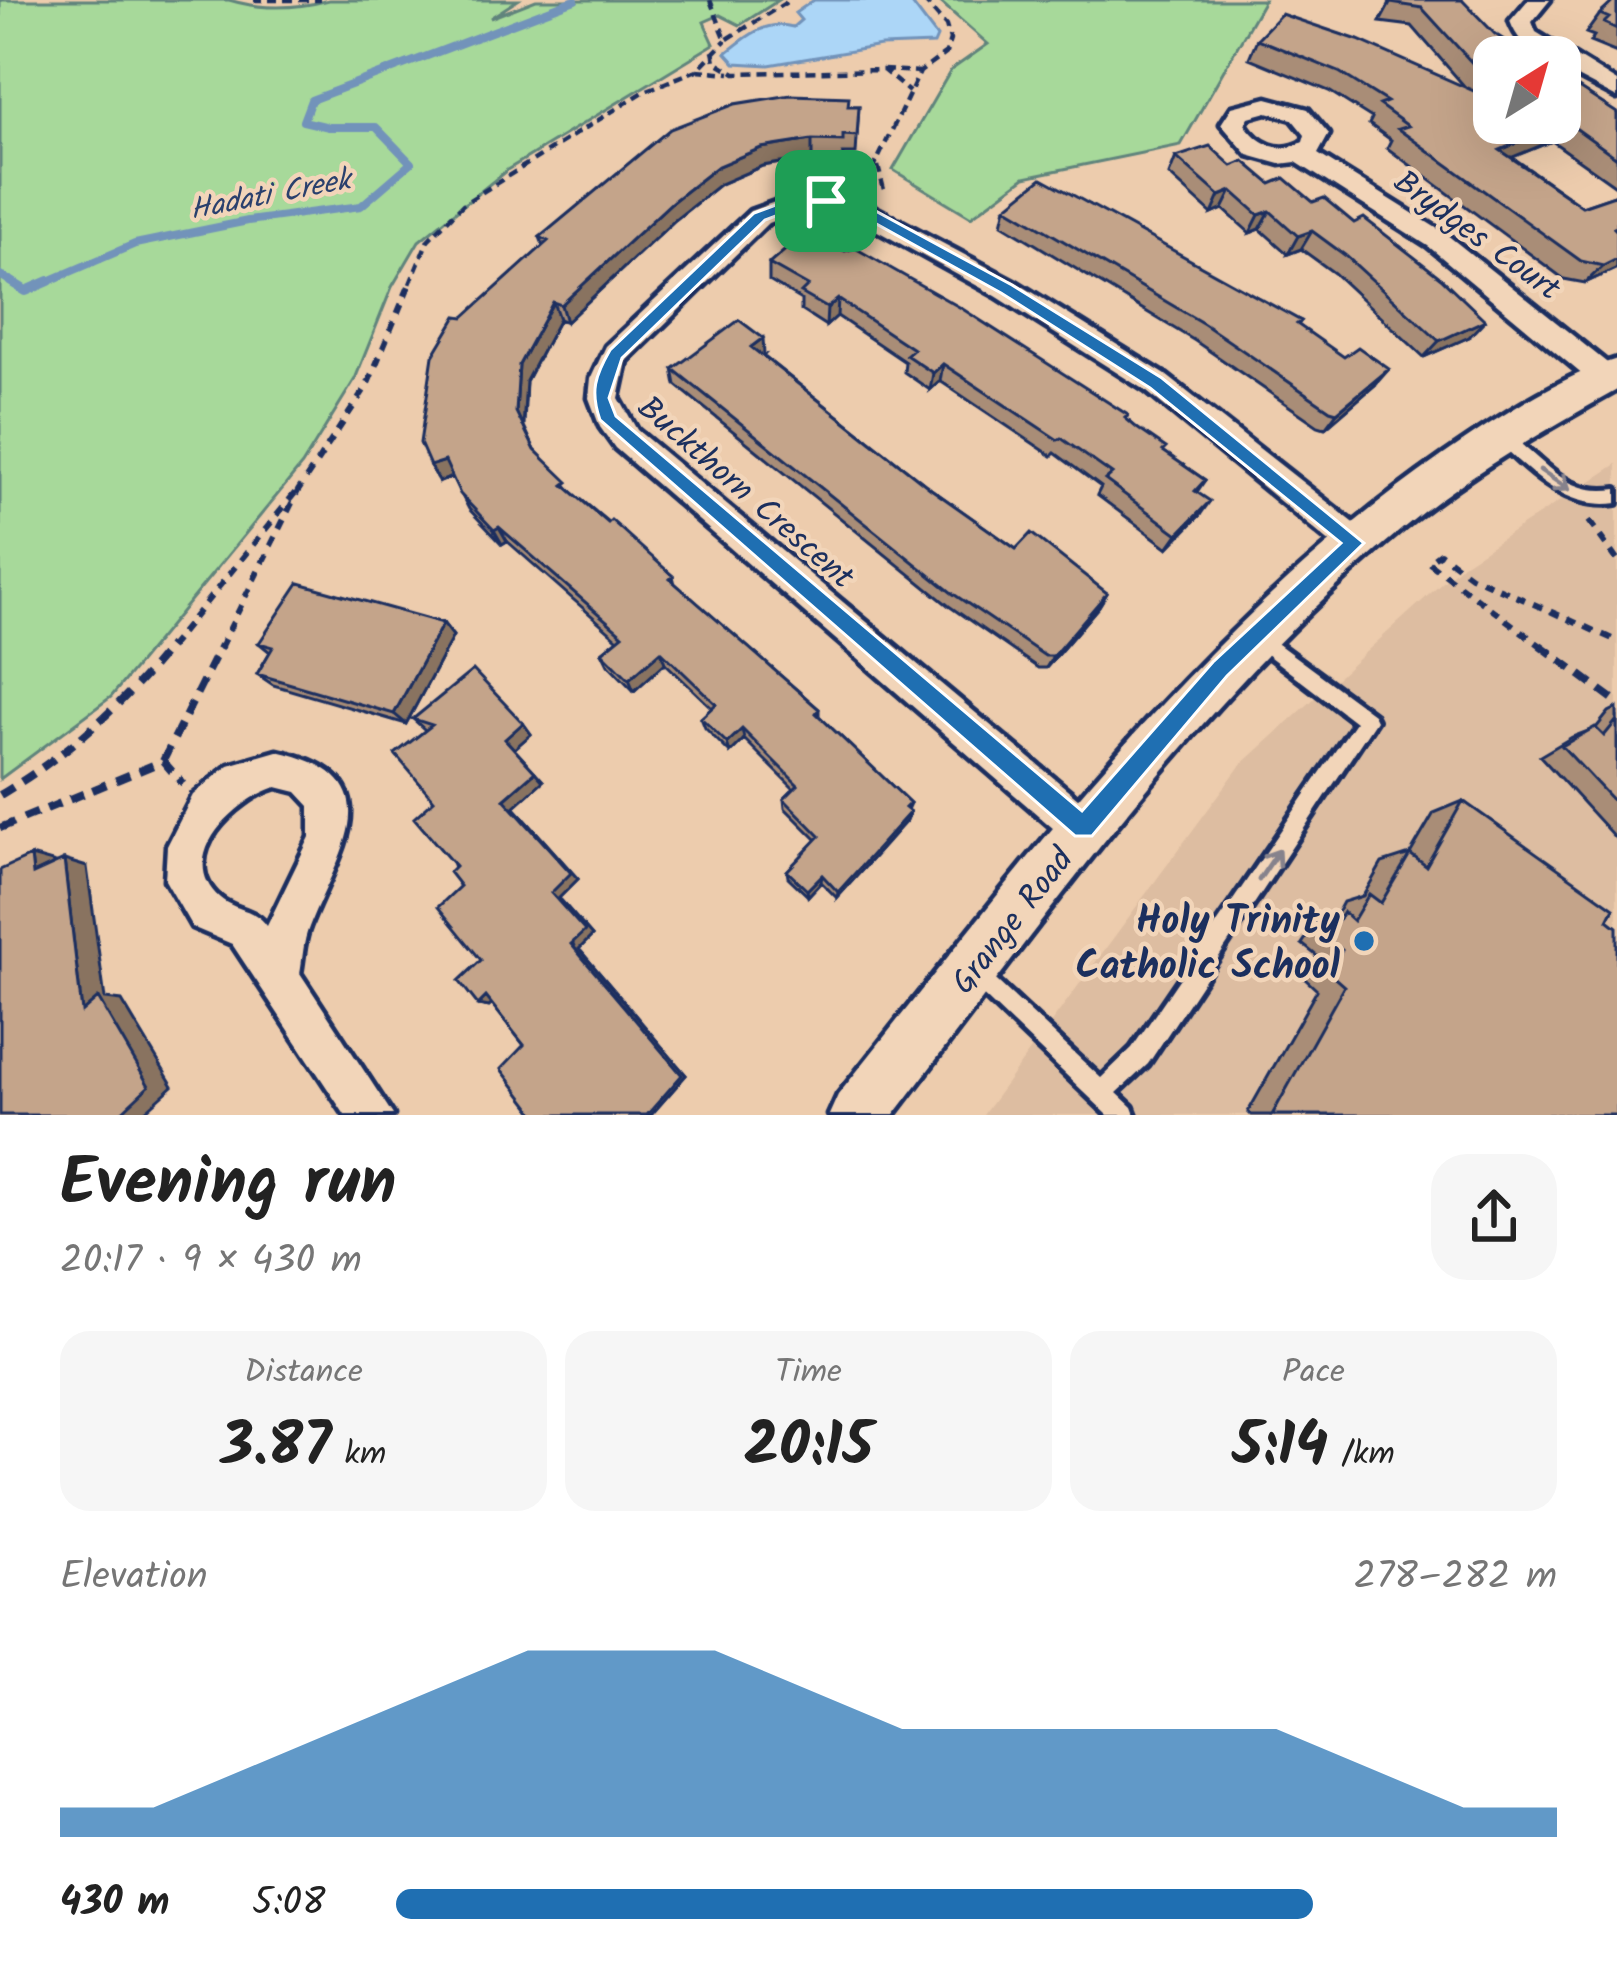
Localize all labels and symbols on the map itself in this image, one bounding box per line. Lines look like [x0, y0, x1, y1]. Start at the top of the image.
north arrow [1473, 36, 1581, 144]
pin [775, 150, 877, 252]
water label: Hadati Creek [186, 156, 359, 235]
street label: Brydges Court [1381, 158, 1572, 317]
street label: Buckthorn Crescent [624, 384, 866, 604]
one-way arrow [1537, 467, 1571, 492]
street label: Grange Road [939, 836, 1089, 1007]
one-way arrow [1256, 848, 1281, 882]
place label: Holy Trinity Catholic School [1076, 892, 1341, 999]
marker: Holy Trinity Catholic School [1351, 928, 1377, 954]

